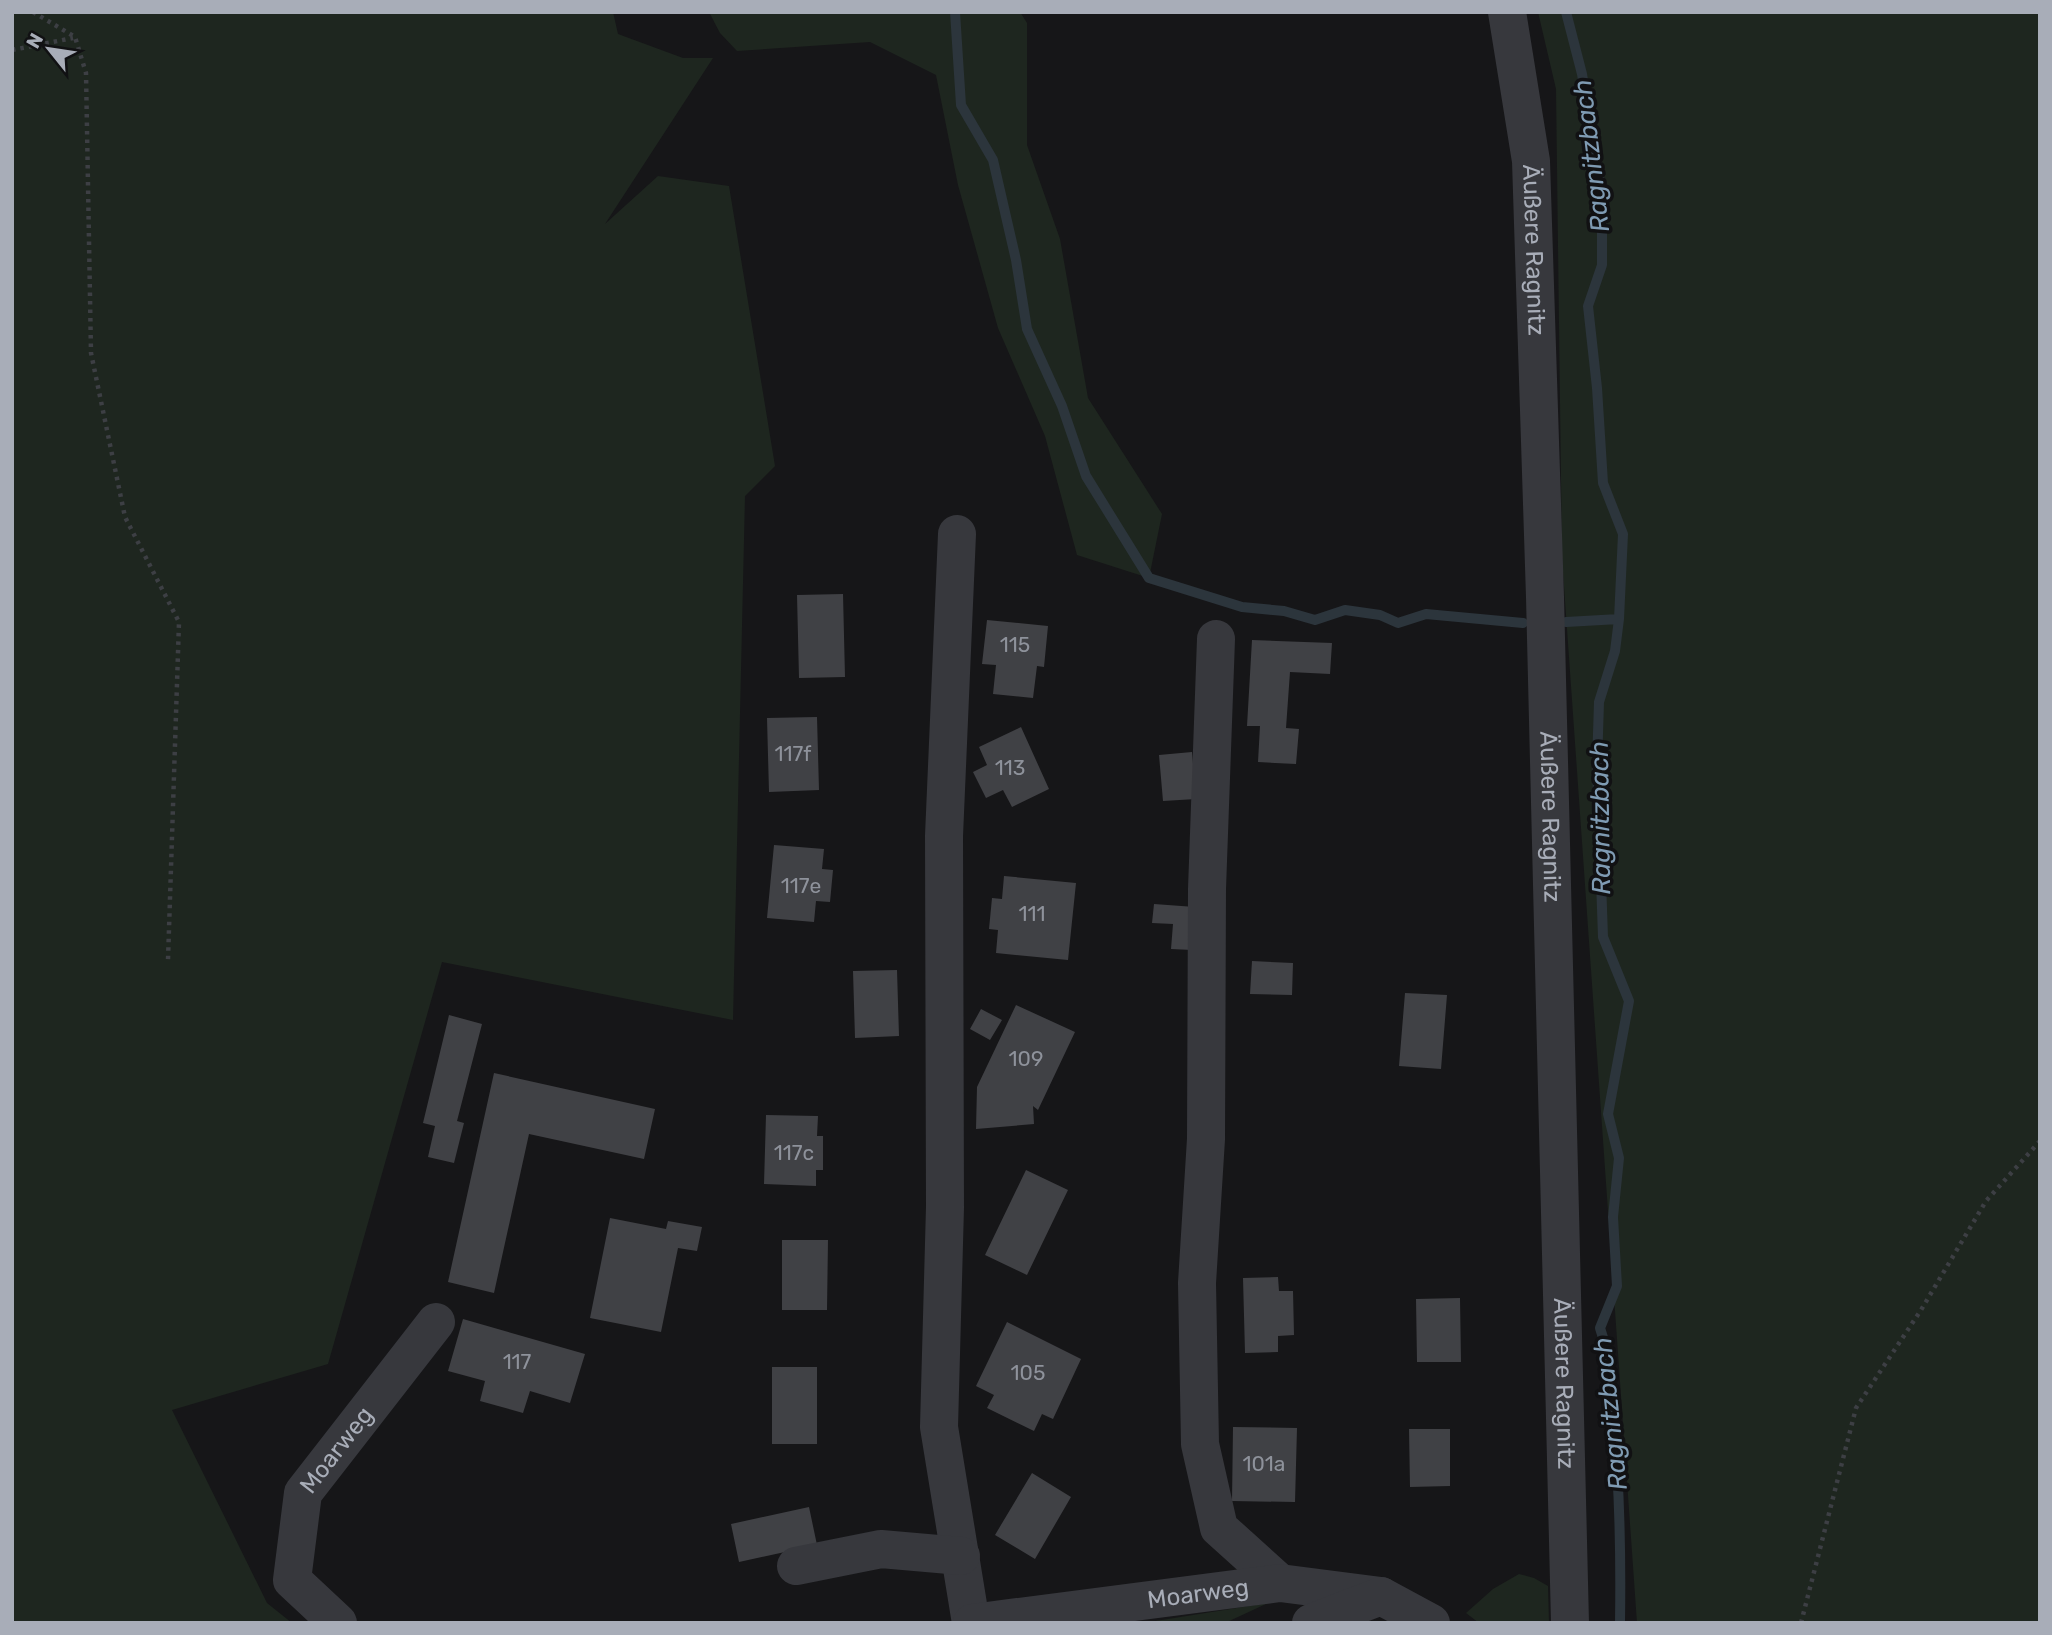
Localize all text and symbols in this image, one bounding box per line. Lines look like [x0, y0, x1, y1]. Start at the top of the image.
north arrow [14, 14, 84, 84]
text: N [21, 29, 48, 52]
water label: Ragnitzbach [1567, 78, 1616, 234]
street label: Äußere Ragnitz [1517, 164, 1551, 336]
house number: 115 [1000, 632, 1030, 657]
street label: Äußere Ragnitz [1534, 731, 1566, 903]
house number: 117f [775, 741, 811, 766]
water label: Ragnitzbach [1584, 741, 1617, 895]
house number: 113 [995, 755, 1025, 780]
house number: 117e [781, 873, 821, 898]
house number: 111 [1019, 901, 1045, 926]
house number: 109 [1009, 1046, 1043, 1071]
house number: 117c [774, 1140, 814, 1165]
street label: Äußere Ragnitz [1548, 1298, 1580, 1470]
water label: Ragnitzbach [1587, 1336, 1634, 1492]
house number: 117 [503, 1349, 532, 1374]
house number: 105 [1011, 1360, 1045, 1385]
street label: Moarweg [294, 1401, 379, 1499]
house number: 101a [1243, 1451, 1285, 1476]
street label: Moarweg [1146, 1573, 1250, 1614]

